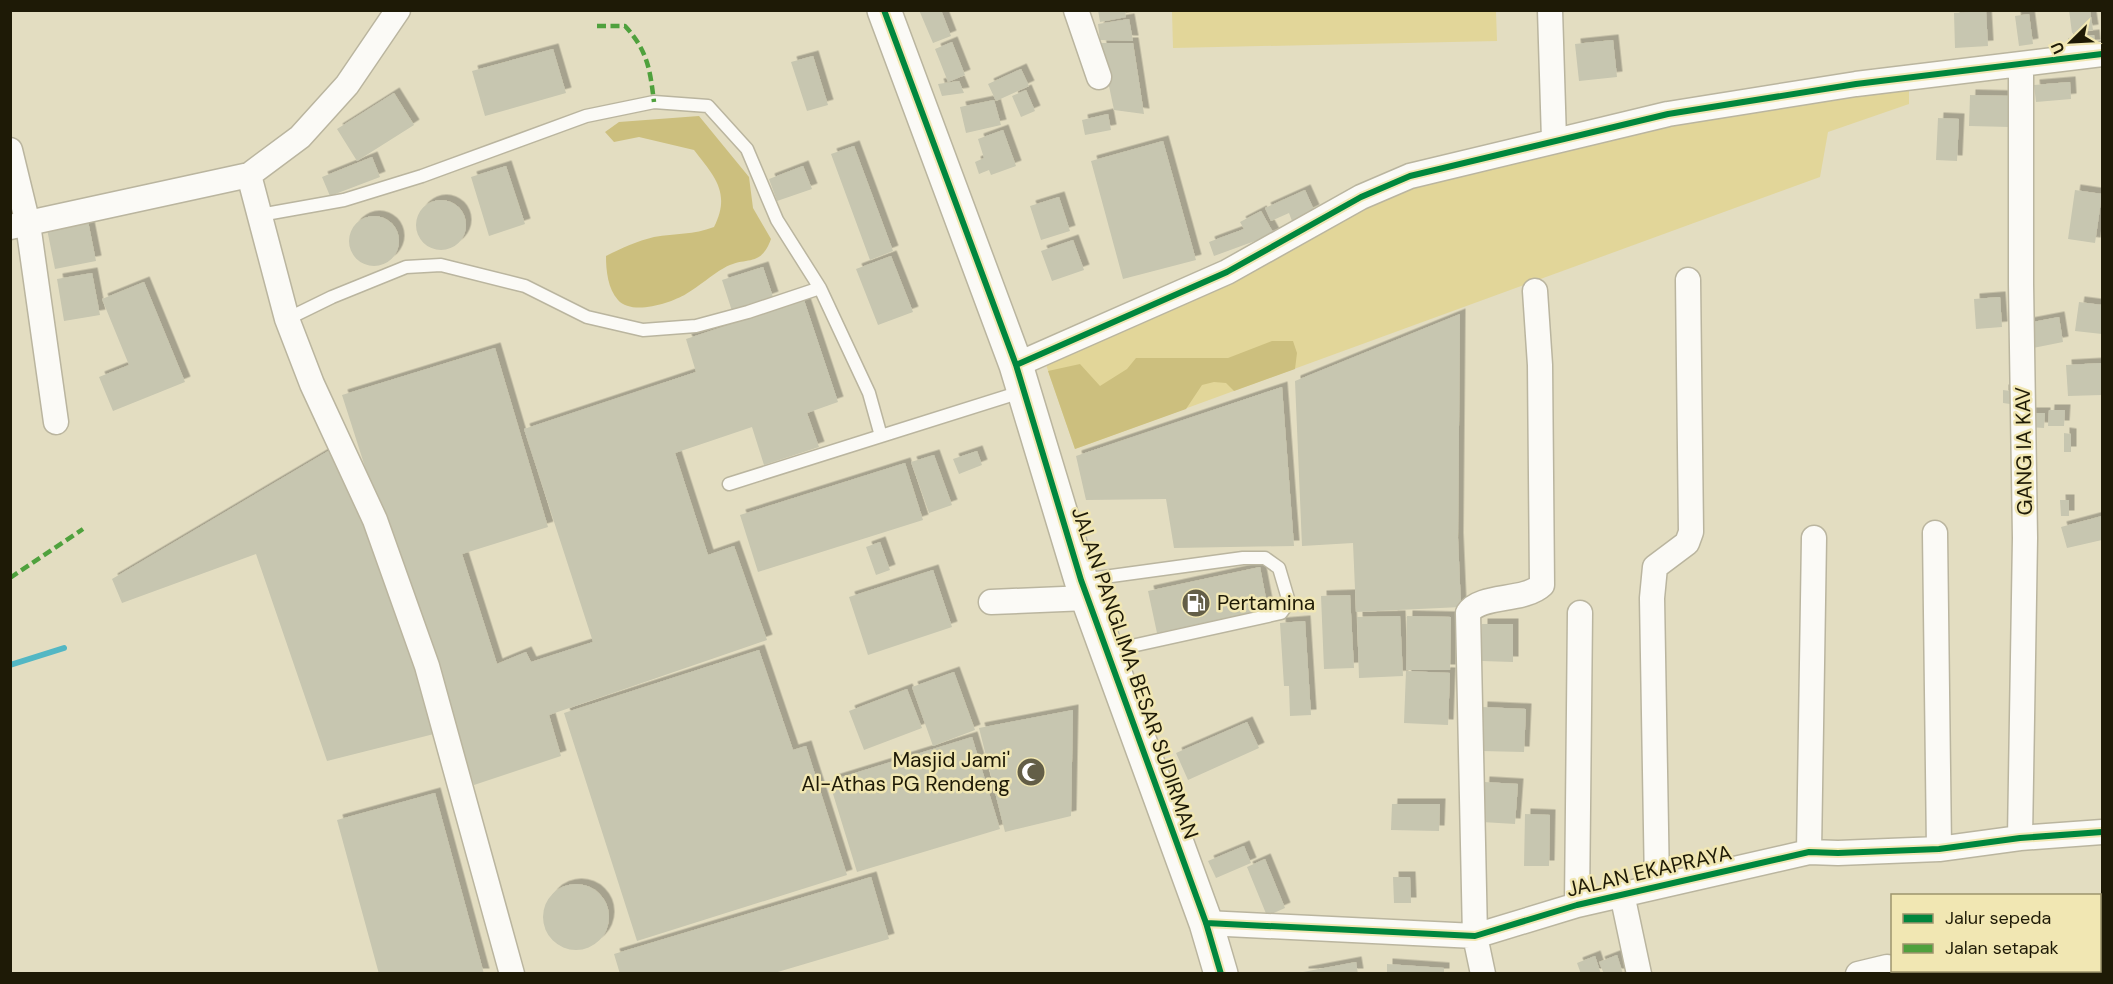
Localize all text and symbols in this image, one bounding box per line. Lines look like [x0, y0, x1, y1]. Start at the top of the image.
north arrow [2041, 12, 2101, 72]
text: U [2046, 39, 2070, 57]
street label: GANG IA KAV [2009, 386, 2039, 516]
street label: JALAN PANGLIMA BESAR SUDIRMAN [1065, 503, 1205, 843]
fuel station icon: Pertamina [1180, 587, 1212, 619]
place label: Pertamina [1217, 589, 1315, 617]
place label: Masjid Jami' Al-Athas PG Rendeng [801, 746, 1010, 798]
mosque icon: Masjid Jami' Al-Athas PG Rendeng [1015, 756, 1047, 788]
street label: JALAN EKAPRAYA [1564, 838, 1734, 904]
legend [1891, 894, 2101, 972]
text: Jalur sepeda [1945, 906, 2051, 930]
text: Jalan setapak [1945, 936, 2059, 960]

